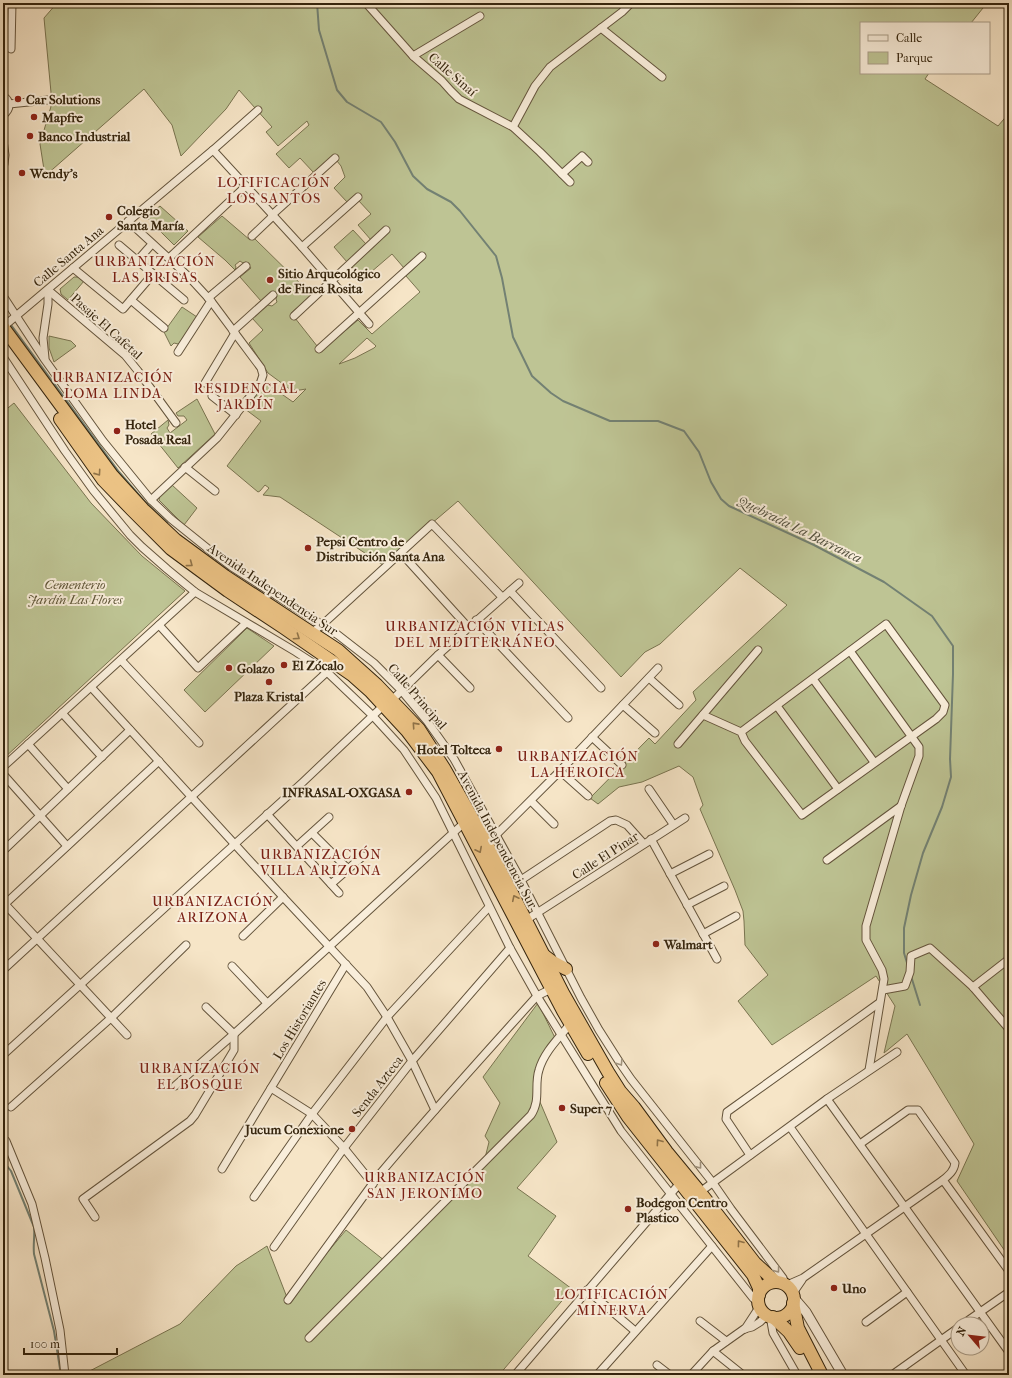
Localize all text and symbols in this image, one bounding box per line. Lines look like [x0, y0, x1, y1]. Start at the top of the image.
legend [860, 22, 990, 74]
text: Calle [896, 31, 922, 45]
street label: Calle Sinaí [425, 49, 480, 99]
text: Parque [896, 51, 933, 65]
place label: Car Solutions [26, 92, 101, 107]
marker: Car Solutions [13, 94, 23, 104]
place label: Mapfre [41, 110, 84, 126]
marker: Mapfre [29, 112, 39, 122]
place label: Banco Industrial [38, 129, 131, 144]
marker: Banco Industrial [25, 131, 35, 141]
place label: Wendy's [29, 166, 78, 182]
marker: Wendy's [17, 168, 27, 178]
district label: LOTIFICACIÓN LOS SANTOS [217, 173, 331, 207]
place label: Colegio Santa María [117, 203, 185, 233]
marker: Colegio Santa María [104, 212, 114, 222]
street label: Calle Santa Ana [30, 222, 107, 290]
district label: URBANIZACIÓN LAS BRISAS [94, 252, 216, 286]
place label: Sitio Arqueológico de Finca Rosita [278, 266, 381, 296]
marker: Sitio Arqueológico de Finca Rosita [265, 275, 275, 285]
street label: Pasaje El Cafetal [68, 290, 146, 363]
district label: URBANIZACIÓN LOMA LINDA [52, 368, 174, 402]
district label: RESIDENCIAL JARDÍN [194, 380, 298, 413]
place label: Hotel Posada Real [125, 417, 192, 447]
marker: Hotel Posada Real [112, 426, 122, 436]
one-way arrow [93, 468, 100, 475]
water label: Quebrada La Barranca [734, 492, 865, 567]
place label: Pepsi Centro de Distribución Santa Ana [316, 534, 445, 564]
street label: Avenida Independencia Sur [204, 540, 341, 639]
marker: Pepsi Centro de Distribución Santa Ana [303, 543, 313, 553]
one-way arrow [186, 559, 193, 566]
park label: Cementerio Jardín Las Flores [27, 577, 124, 607]
district label: URBANIZACIÓN VILLAS DEL MEDITERRÁNEO [385, 617, 565, 651]
one-way arrow [293, 632, 300, 639]
place label: El Zócalo [292, 658, 344, 673]
marker: El Zócalo [279, 660, 289, 670]
street label: Calle Principal [385, 660, 450, 732]
place label: Golazo [237, 661, 275, 676]
marker: Golazo [224, 663, 234, 673]
marker: Plaza Kristal [264, 677, 274, 687]
place label: Plaza Kristal [234, 689, 304, 704]
one-way arrow [412, 722, 420, 730]
place label: Hotel Tolteca [417, 742, 492, 757]
marker: Hotel Tolteca [494, 744, 504, 754]
district label: URBANIZACIÓN LA HEROICA [517, 747, 639, 781]
street label: Avenida Independencia Sur [454, 767, 541, 911]
place label: INFRASAL-OXGASA [282, 785, 402, 800]
marker: INFRASAL-OXGASA [404, 787, 414, 797]
street label: Calle El Pinar [569, 828, 642, 882]
district label: URBANIZACIÓN VILLA ARIZONA [259, 845, 382, 879]
one-way arrow [474, 845, 482, 853]
district label: URBANIZACIÓN ARIZONA [152, 892, 274, 926]
one-way arrow [512, 895, 520, 902]
place label: Walmart [663, 937, 713, 952]
marker: Walmart [651, 939, 661, 949]
street label: Los Historiantes [270, 976, 329, 1062]
street label: Senda Azteca [349, 1052, 407, 1120]
district label: URBANIZACIÓN EL BOSQUE [139, 1059, 261, 1093]
one-way arrow [615, 1059, 623, 1066]
place label: Super 7 [570, 1101, 613, 1117]
marker: Super 7 [557, 1103, 567, 1113]
place label: Jucum Conexione [243, 1122, 345, 1138]
marker: Jucum Conexione [347, 1124, 357, 1134]
one-way arrow [657, 1139, 664, 1146]
one-way arrow [695, 1161, 702, 1169]
district label: URBANIZACIÓN SAN JERONIMO [364, 1168, 486, 1202]
place label: Bodegon Centro Plastico [636, 1195, 728, 1225]
marker: Bodegon Centro Plastico [623, 1204, 633, 1214]
one-way arrow [738, 1241, 745, 1248]
one-way arrow [772, 1266, 780, 1273]
place label: Uno [841, 1281, 867, 1296]
marker: Uno [829, 1283, 839, 1293]
district label: LOTIFICACIÓN MINERVA [555, 1285, 669, 1319]
north arrow [950, 1316, 990, 1356]
text: N [954, 1324, 970, 1338]
scale bar [24, 1330, 117, 1356]
text: 100 m [30, 1337, 60, 1351]

